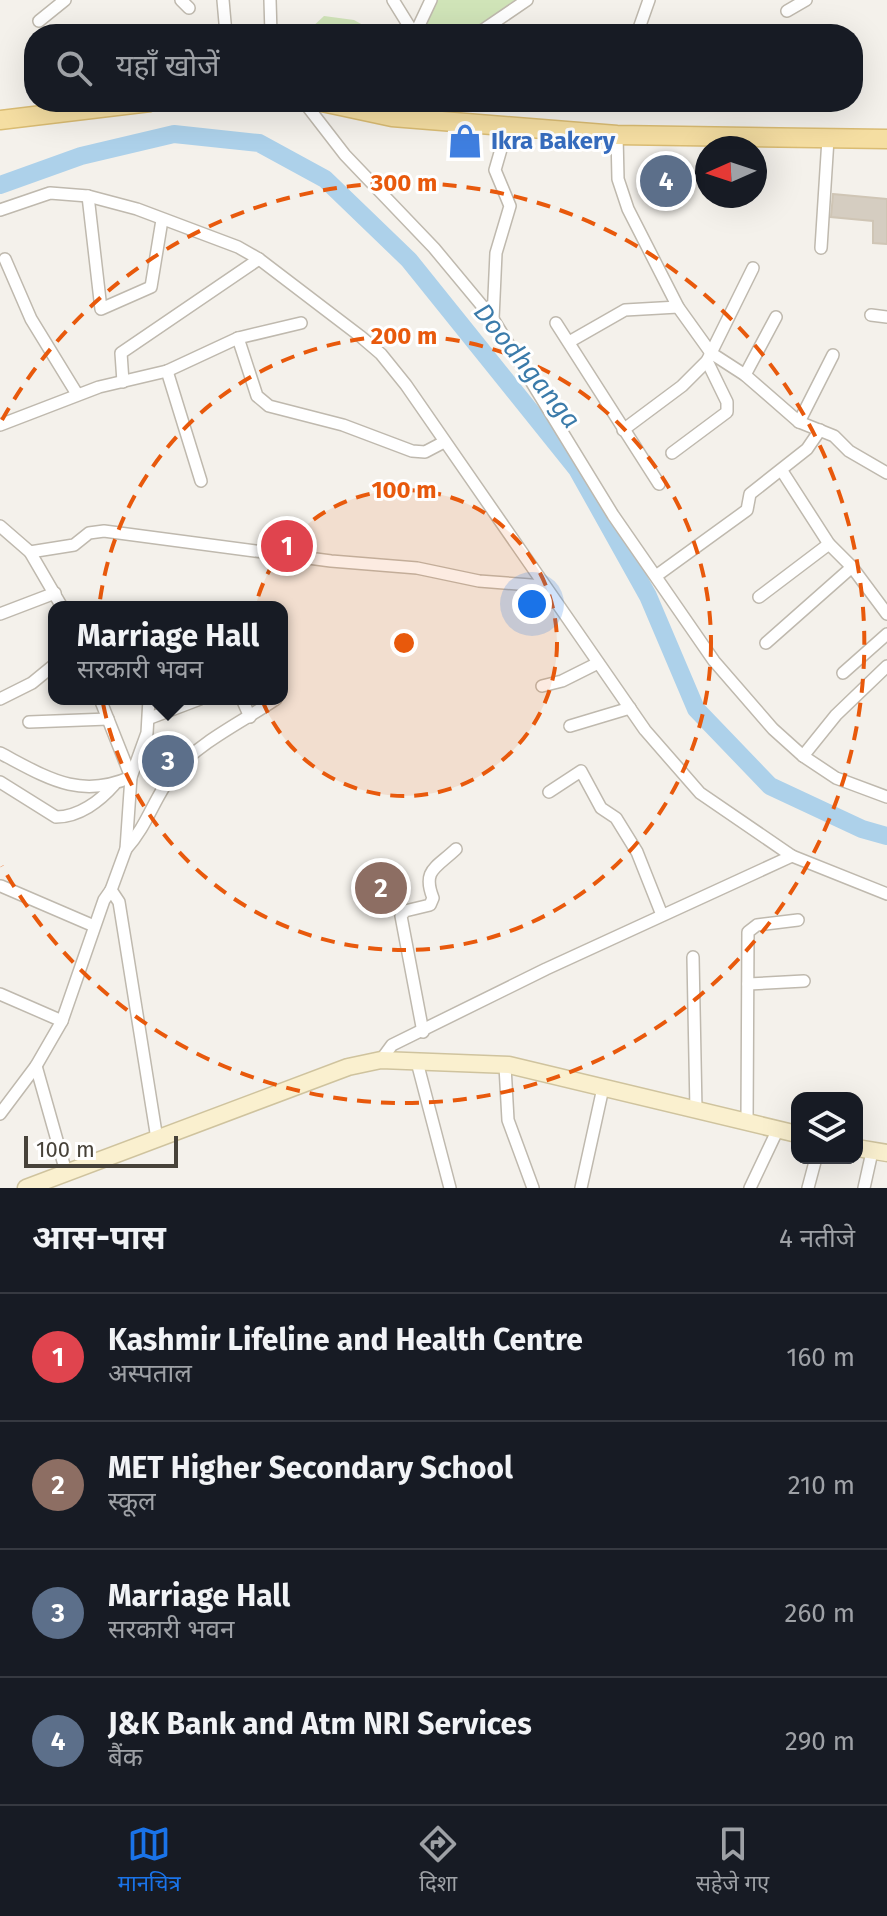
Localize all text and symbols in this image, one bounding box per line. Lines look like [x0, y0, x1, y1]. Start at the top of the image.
search box [24, 24, 863, 112]
icon: search [52, 46, 96, 90]
text: यहाँ खोजें [116, 48, 220, 84]
shop icon: Ikra Bakery [446, 122, 484, 160]
place label: Ikra Bakery [491, 127, 616, 155]
north arrow [695, 136, 767, 208]
pin: 4 [640, 151, 692, 211]
text: 300 m [370, 169, 437, 197]
water label: Doodhganga [467, 297, 587, 435]
text: 200 m [371, 322, 437, 350]
text: 100 m [371, 476, 437, 504]
pin: 1 [261, 516, 313, 576]
your location [512, 584, 552, 624]
popup [48, 601, 288, 705]
text: Marriage Hall [77, 618, 259, 654]
centre of rings [390, 629, 418, 657]
text: सरकारी भवन [77, 654, 203, 685]
pin: 3 [142, 731, 194, 791]
pin: 2 [355, 858, 407, 918]
map controls [791, 1092, 863, 1164]
button: layers [791, 1092, 863, 1164]
scale bar [24, 1132, 178, 1168]
text: 100 m [36, 1136, 95, 1163]
text: आस-पास [32, 1217, 166, 1258]
text: 4 नतीजे [779, 1223, 855, 1254]
text: Kashmir Lifeline and Health Centre [108, 1322, 583, 1358]
text: 1 [52, 1342, 64, 1373]
text: 160 m [786, 1342, 855, 1373]
text: अस्पताल [108, 1358, 192, 1389]
text: MET Higher Secondary School [108, 1450, 513, 1486]
text: 2 [51, 1470, 65, 1501]
text: 210 m [788, 1470, 855, 1501]
text: स्कूल [108, 1486, 156, 1517]
text: Marriage Hall [108, 1578, 290, 1614]
text: 3 [51, 1598, 65, 1629]
text: 260 m [785, 1598, 855, 1629]
text: सरकारी भवन [108, 1614, 234, 1645]
text: J&K Bank and Atm NRI Services [108, 1706, 532, 1742]
text: 4 [51, 1726, 65, 1757]
text: 290 m [785, 1726, 855, 1757]
text: बैंक [108, 1742, 143, 1773]
tab: मानचित्र [118, 1822, 181, 1900]
tab: दिशा [416, 1822, 460, 1900]
tab: सहेजे गए [696, 1822, 769, 1900]

